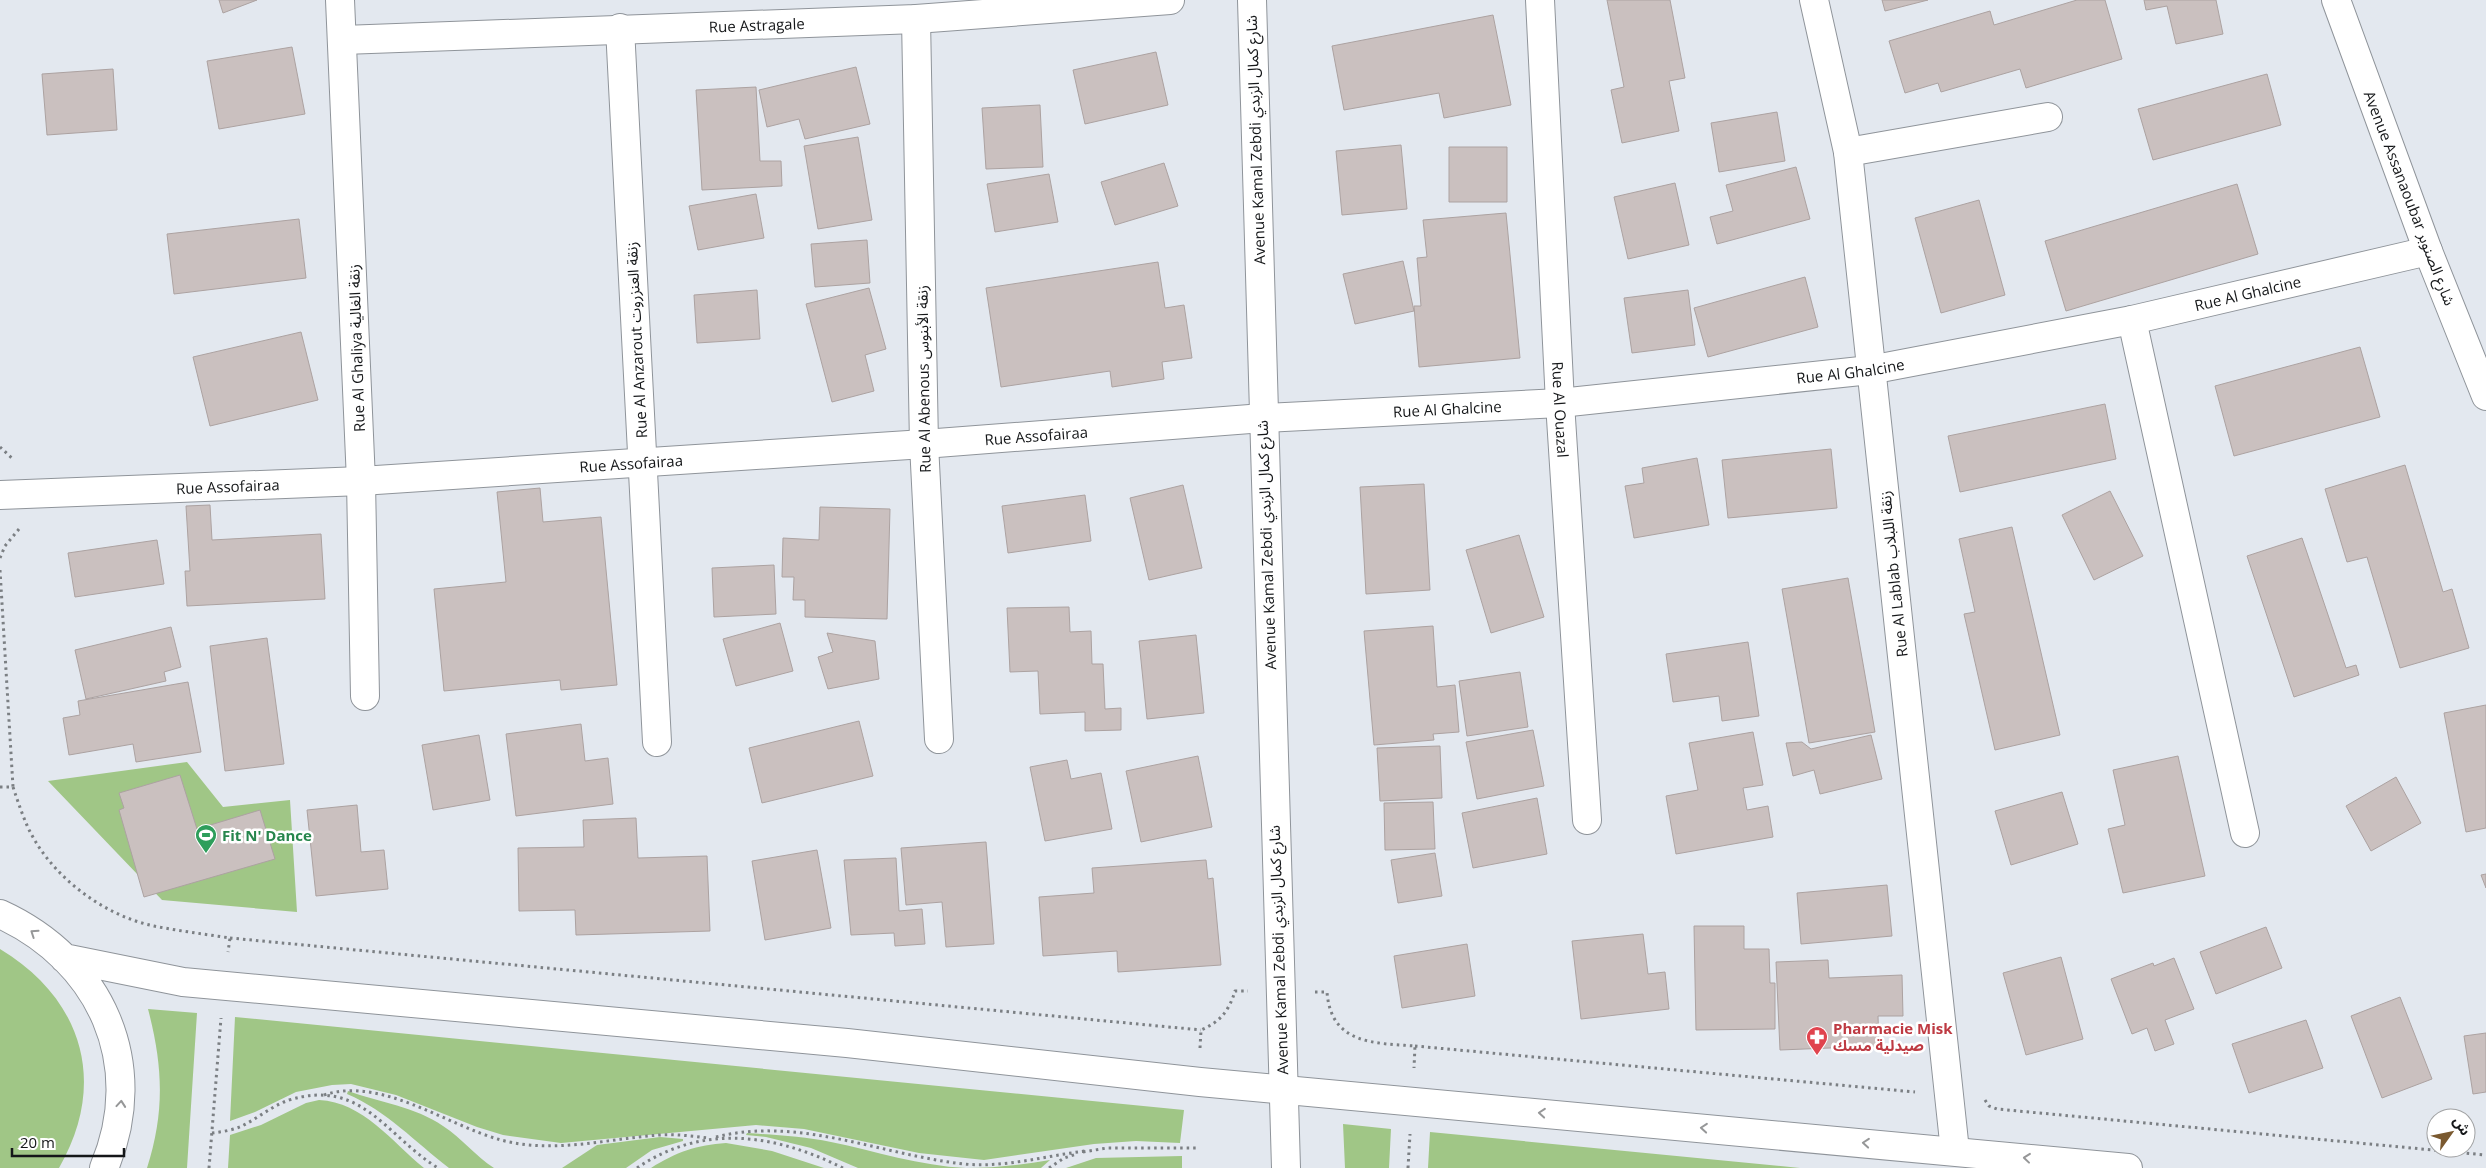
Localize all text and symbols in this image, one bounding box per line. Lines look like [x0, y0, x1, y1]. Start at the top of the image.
street label: Rue Astragale [708, 13, 805, 37]
street label: Avenue Kamal Zebdi شارع كمال الزبدي [1241, 15, 1272, 265]
street label: Avenue Assanaoubar شارع الصنوبر [2357, 88, 2460, 310]
street label: Rue Al Anzarout زنقة العنزروت [621, 241, 651, 439]
street label: Rue Al Ghaliya زنقة الغالية [343, 264, 369, 432]
street label: Rue Al Ghalcine [2192, 271, 2303, 315]
street label: Rue Al Abenous زنقة الأبنوس [911, 285, 935, 473]
street label: Rue Al Ghalcine [1795, 354, 1906, 388]
street label: Rue Al Ouazal [1548, 361, 1574, 458]
street label: Rue Al Ghalcine [1392, 396, 1502, 421]
street label: Avenue Kamal Zebdi شارع كمال الزبدي [1252, 420, 1283, 670]
street label: Rue Assofairaa [984, 421, 1089, 449]
street label: Rue Assofairaa [579, 450, 684, 477]
street label: Rue Assofairaa [176, 474, 280, 498]
street label: Rue Al Lablab زنقة اللبلاب [1874, 490, 1912, 658]
sports icon: Fit N' Dance [194, 823, 218, 854]
place label: Fit N' Dance [222, 825, 312, 845]
street label: Avenue Kamal Zebdi شارع كمال الزبدي [1264, 825, 1295, 1075]
one-way arrow [30, 930, 39, 940]
place label: Pharmacie Misk صيدلية مسك [1833, 1018, 1953, 1055]
pharmacy icon: Pharmacie Misk صيدلية مسك [1805, 1025, 1829, 1056]
one-way arrow [115, 1100, 126, 1108]
one-way arrow [1538, 1108, 1546, 1119]
north arrow [2426, 1108, 2476, 1158]
text: ش [2449, 1112, 2476, 1139]
one-way arrow [1700, 1123, 1708, 1134]
scale bar [12, 1126, 125, 1158]
text: 20 m [20, 1132, 55, 1152]
one-way arrow [1861, 1137, 1869, 1148]
one-way arrow [2023, 1153, 2031, 1164]

